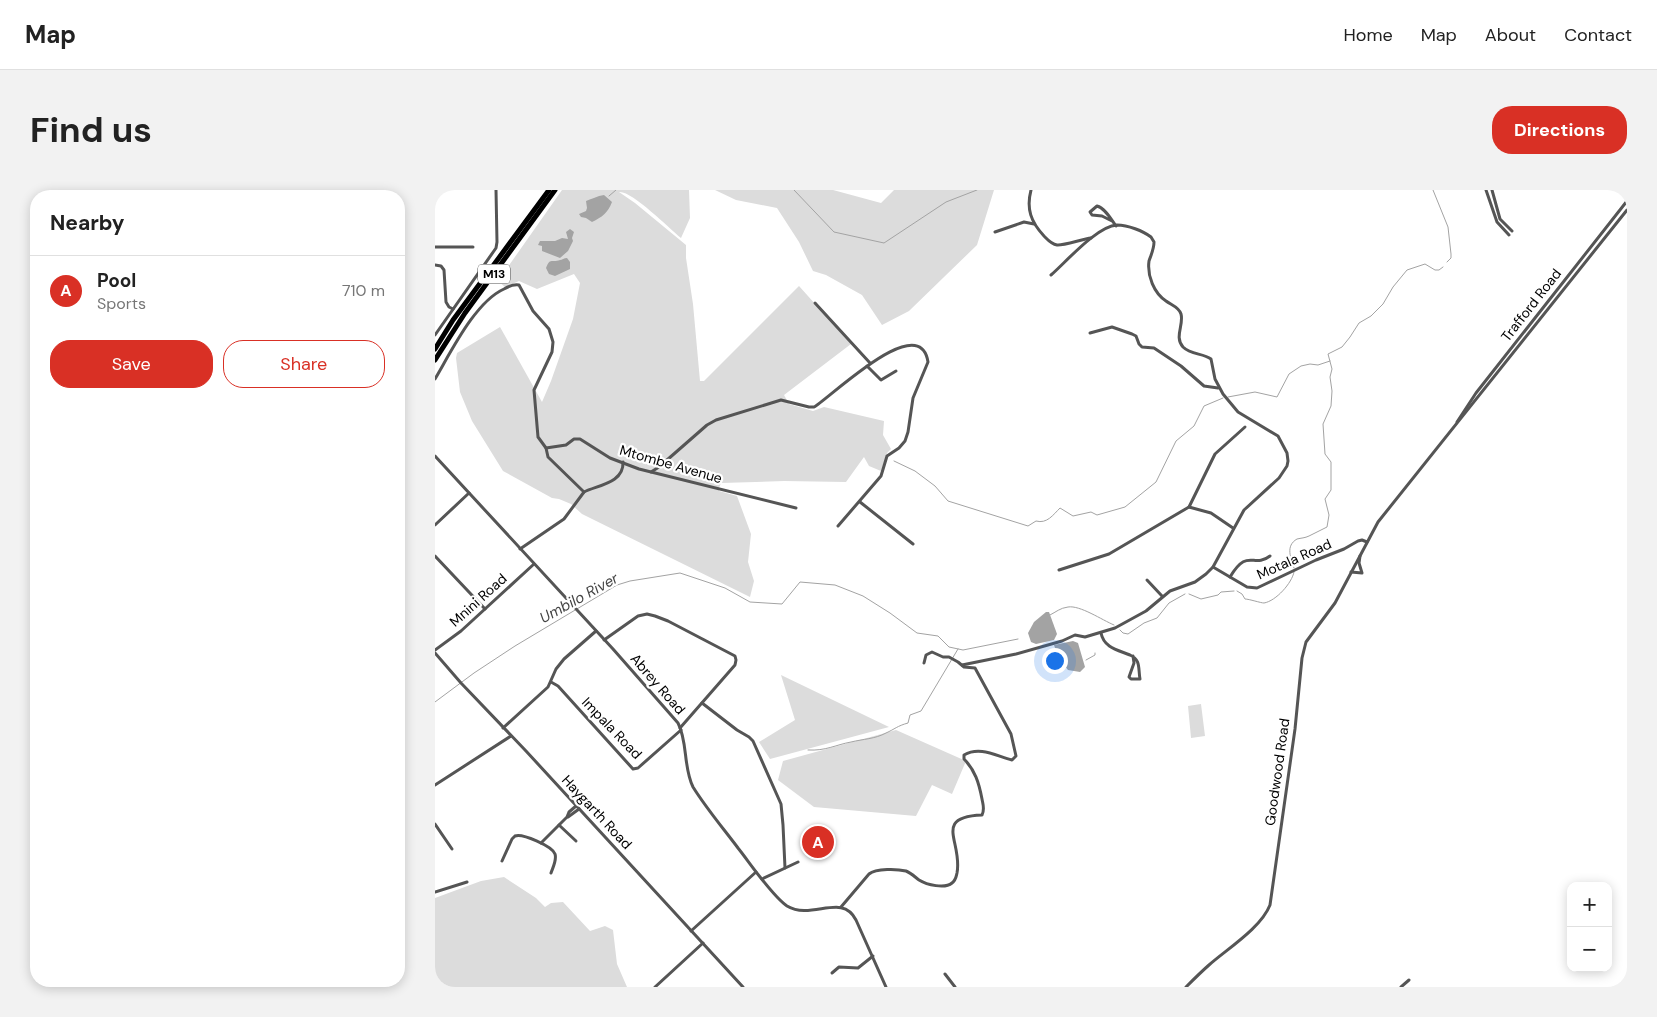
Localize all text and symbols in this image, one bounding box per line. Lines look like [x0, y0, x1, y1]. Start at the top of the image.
text: Map [25, 19, 76, 50]
text: Home [1343, 23, 1393, 47]
text: Map [1421, 23, 1457, 47]
text: About [1485, 23, 1536, 47]
text: Contact [1564, 23, 1632, 47]
button: Directions [1492, 106, 1627, 154]
text: Find us [30, 107, 152, 153]
text: Nearby [50, 209, 124, 237]
road number: M13 [478, 264, 510, 284]
street label: Trafford Road [1497, 265, 1565, 345]
text: Pool [97, 268, 136, 293]
text: A [60, 280, 72, 301]
text: 710 m [342, 280, 385, 301]
text: Sports [97, 293, 146, 314]
button: Save [50, 340, 213, 388]
button: Share [223, 340, 385, 388]
street label: Mtombe Avenue [618, 441, 724, 487]
street label: Motala Road [1254, 535, 1334, 583]
water label: Umbilo River [536, 568, 622, 628]
street label: Mnini Road [446, 570, 510, 630]
your location [1042, 648, 1068, 674]
street label: Abrey Road [627, 650, 689, 718]
street label: Impala Road [578, 693, 646, 763]
street label: Goodwood Road [1261, 717, 1293, 827]
street label: Haygarth Road [558, 771, 636, 853]
pin: A [802, 823, 834, 861]
map controls [1567, 882, 1612, 972]
button: + [1567, 882, 1612, 927]
button: − [1567, 927, 1612, 972]

